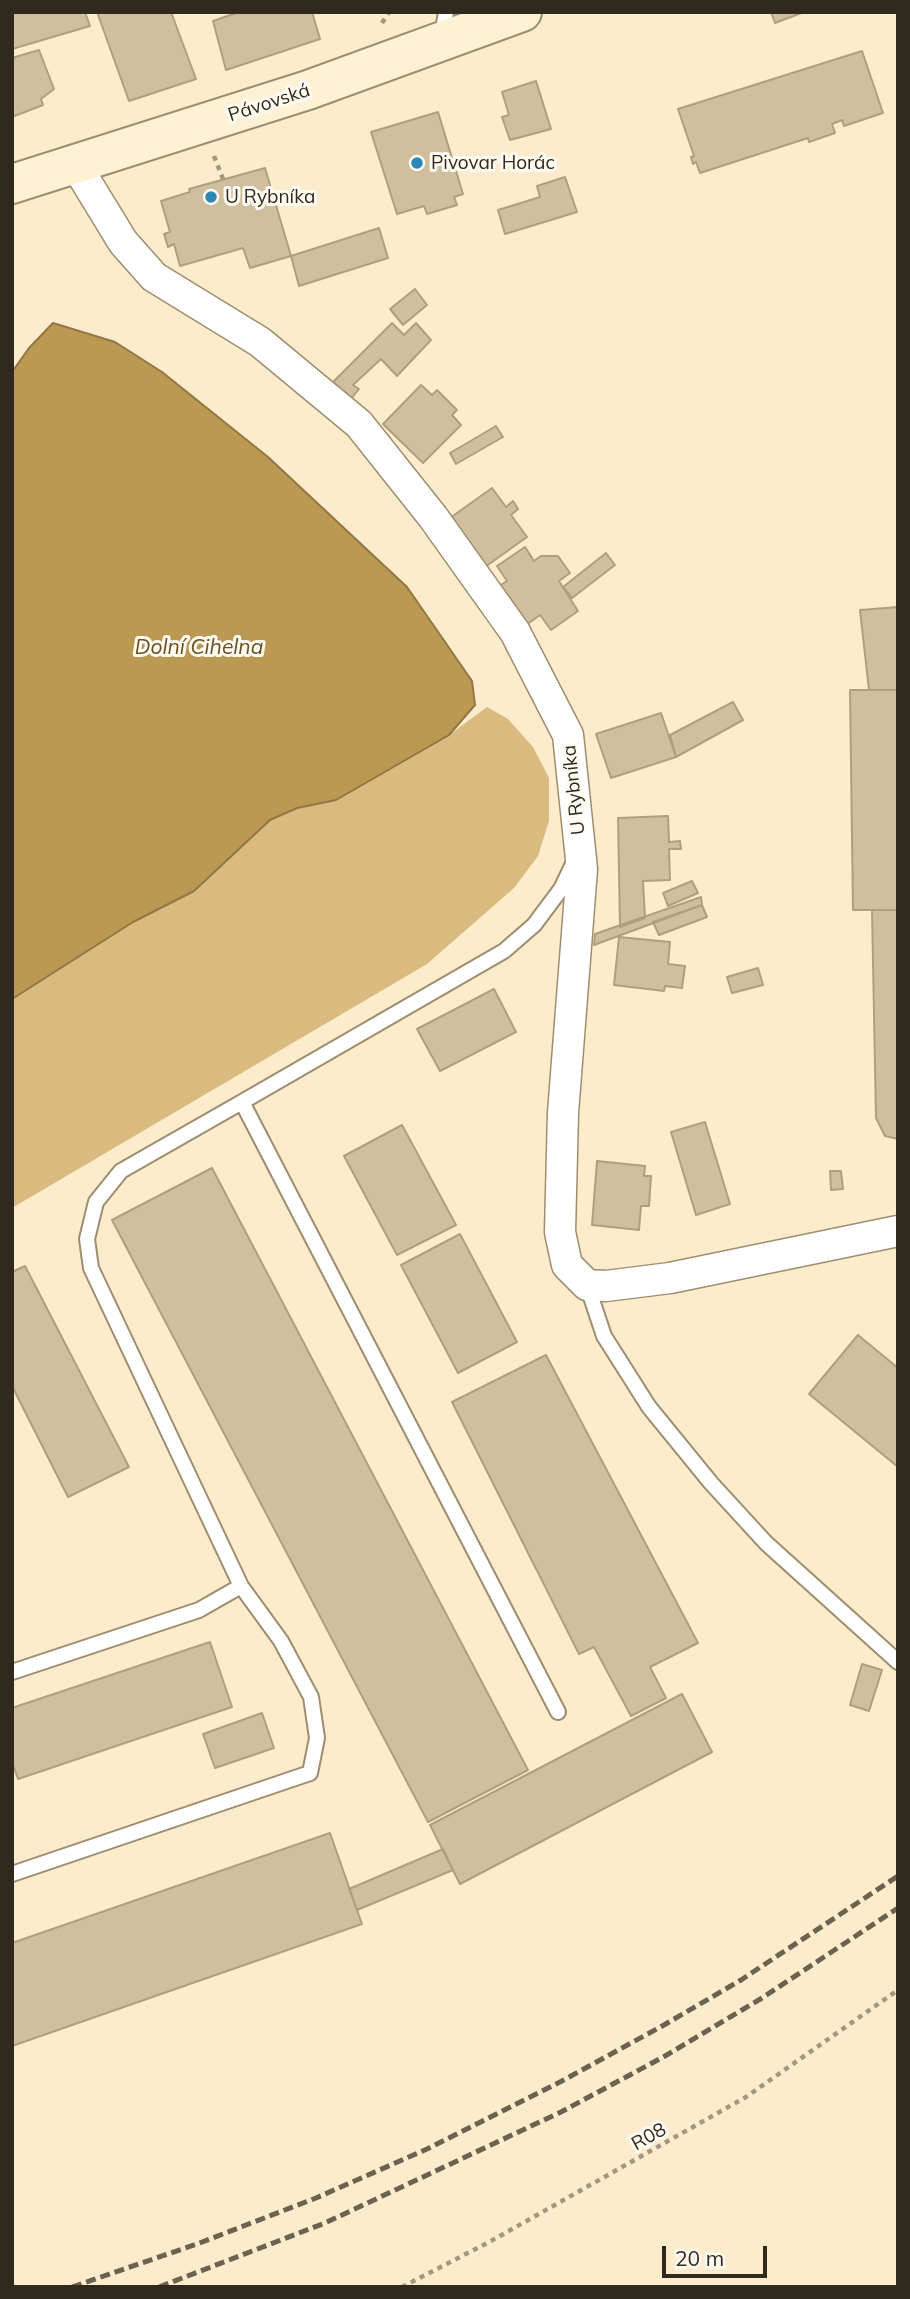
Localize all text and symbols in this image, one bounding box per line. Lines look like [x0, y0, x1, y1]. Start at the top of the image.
street label: Pávovská [225, 79, 313, 127]
place label: Pivovar Horác [431, 152, 555, 174]
marker: Pivovar Horác [409, 155, 425, 171]
place label: U Rybníka [225, 186, 315, 208]
marker: U Rybníka [203, 189, 219, 205]
water label: Dolní Cihelna [135, 635, 263, 661]
street label: U Rybníka [558, 744, 590, 836]
street label: R08 [628, 2118, 670, 2156]
scale bar [665, 2232, 770, 2276]
text: 20 m [675, 2245, 724, 2271]

